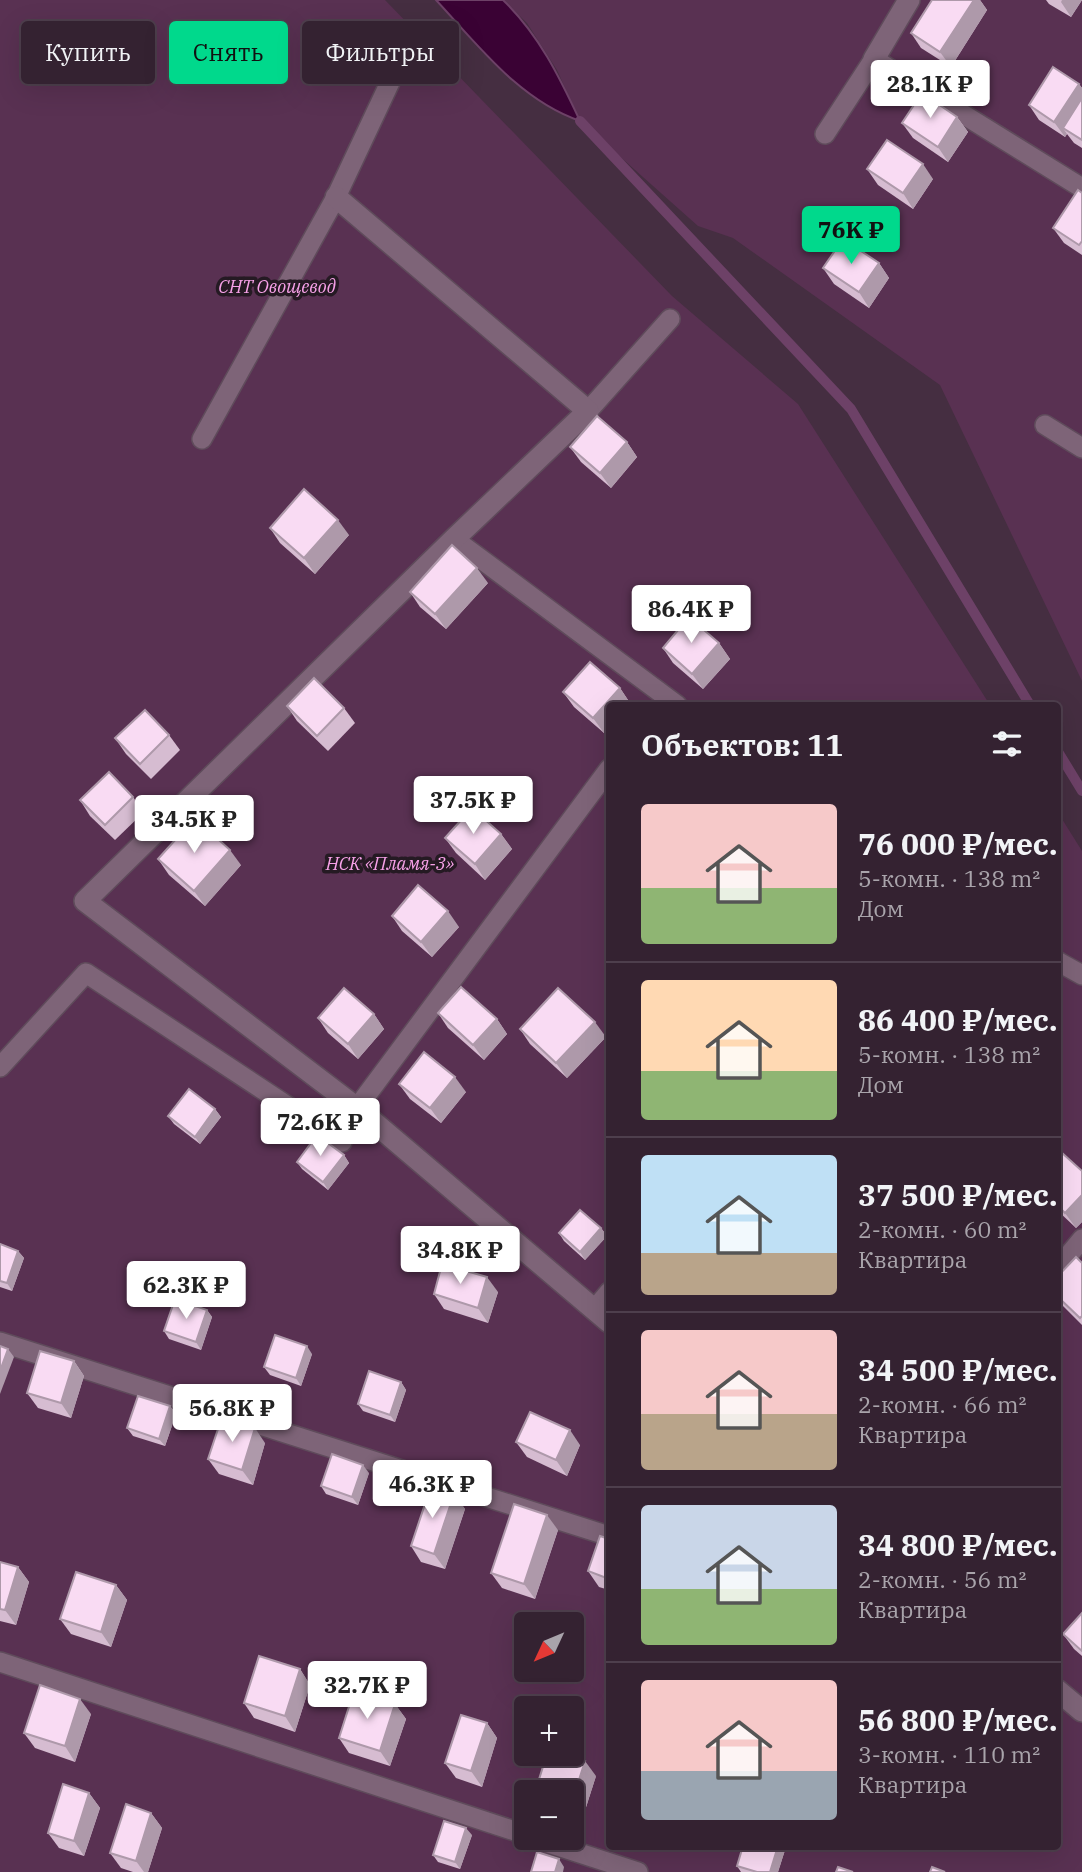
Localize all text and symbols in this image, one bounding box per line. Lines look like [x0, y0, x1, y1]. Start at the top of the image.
chip: Купить [21, 21, 155, 84]
chip: Снять [169, 21, 288, 84]
chip: Фильтры [302, 21, 459, 84]
pin: 28.1K ₽ [865, 60, 995, 120]
text: 28.1K ₽ [887, 68, 973, 98]
pin: 76K ₽ [802, 206, 900, 266]
text: 76K ₽ [818, 214, 884, 244]
park label: СНТ Овощевод [218, 275, 336, 298]
pin: 86.4K ₽ [626, 586, 756, 645]
text: 86.4K ₽ [648, 593, 734, 623]
text: Объектов: 11 [641, 725, 843, 764]
icon: filters [988, 725, 1026, 763]
pin: 37.5K ₽ [408, 776, 538, 836]
text: 37.5K ₽ [430, 784, 516, 814]
pin: 34.5K ₽ [129, 796, 259, 855]
text: 34.5K ₽ [151, 803, 237, 833]
text: 76 000 ₽/мес. [858, 824, 1057, 863]
icon: home [697, 832, 781, 916]
park label: НСК «Пламя-3» [325, 852, 454, 875]
text: 5-комн. · 138 m² [858, 863, 1040, 893]
text: Дом [858, 893, 904, 923]
text: 86 400 ₽/мес. [858, 1000, 1057, 1039]
icon: home [697, 1008, 781, 1092]
text: 5-комн. · 138 m² [858, 1039, 1040, 1069]
text: Дом [858, 1069, 904, 1099]
pin: 72.6K ₽ [255, 1098, 385, 1158]
text: 72.6K ₽ [277, 1106, 363, 1136]
text: 37 500 ₽/мес. [858, 1175, 1057, 1214]
icon: home [697, 1183, 781, 1267]
text: 2-комн. · 60 m² [858, 1214, 1027, 1244]
pin: 34.8K ₽ [395, 1226, 525, 1286]
text: 34.8K ₽ [417, 1234, 503, 1264]
text: Квартира [858, 1244, 967, 1274]
pin: 62.3K ₽ [121, 1262, 251, 1321]
text: 62.3K ₽ [143, 1269, 229, 1299]
text: 34 500 ₽/мес. [858, 1350, 1057, 1389]
icon: home [697, 1358, 781, 1442]
pin: 56.8K ₽ [167, 1384, 297, 1444]
text: 2-комн. · 66 m² [858, 1389, 1027, 1419]
text: 56.8K ₽ [189, 1392, 275, 1422]
text: Квартира [858, 1419, 967, 1449]
pin: 46.3K ₽ [367, 1460, 497, 1520]
text: 46.3K ₽ [389, 1468, 475, 1498]
text: 34 800 ₽/мес. [858, 1525, 1057, 1564]
icon: home [697, 1533, 781, 1617]
text: 2-комн. · 56 m² [858, 1564, 1027, 1594]
text: Квартира [858, 1594, 967, 1624]
north arrow [514, 1612, 584, 1682]
map controls [514, 1612, 584, 1850]
pin: 32.7K ₽ [302, 1662, 432, 1721]
text: 32.7K ₽ [324, 1669, 410, 1699]
button: + [514, 1696, 584, 1766]
text: 56 800 ₽/мес. [858, 1700, 1057, 1739]
icon: home [697, 1708, 781, 1792]
text: 3-комн. · 110 m² [858, 1739, 1040, 1769]
text: Квартира [858, 1769, 967, 1799]
button: − [514, 1780, 584, 1850]

